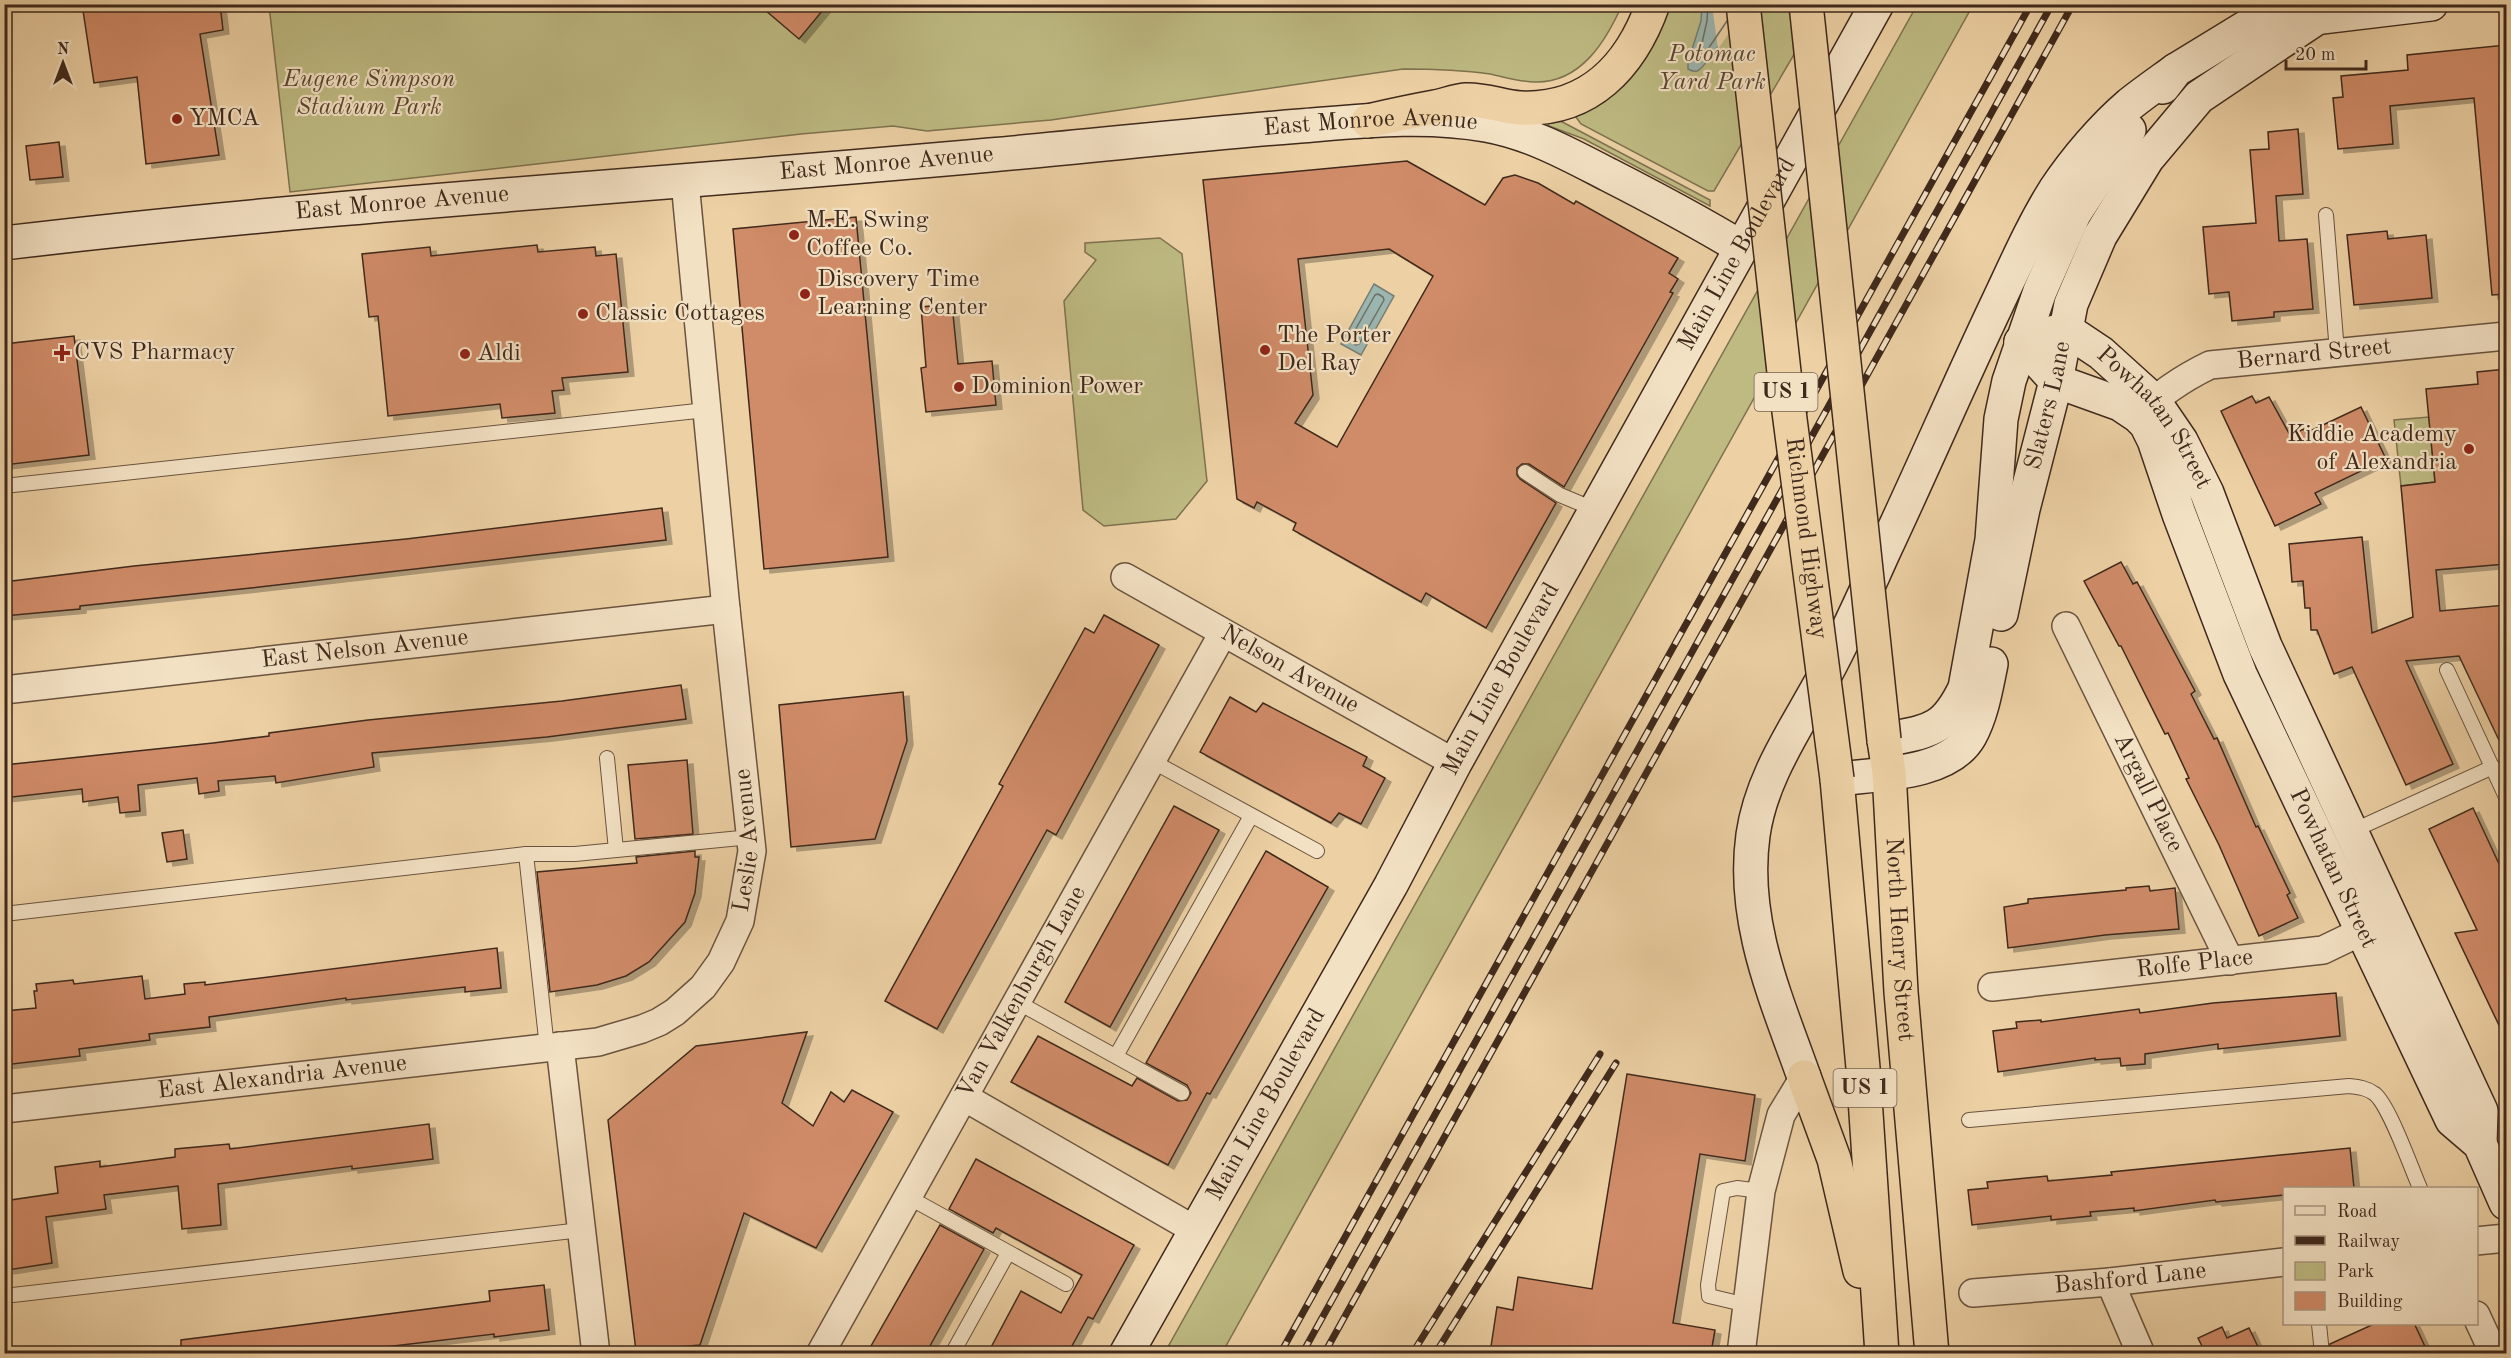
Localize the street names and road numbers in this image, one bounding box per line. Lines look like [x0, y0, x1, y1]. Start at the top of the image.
street label: East Monroe Avenue [1262, 107, 1479, 141]
street label: East Monroe Avenue [778, 143, 994, 185]
street label: Main Line Boulevard [1674, 154, 1801, 355]
street label: East Monroe Avenue [294, 183, 510, 225]
street label: Bernard Street [2236, 335, 2393, 374]
street label: Slaters Lane [2022, 339, 2075, 472]
street label: Powhatan Street [2091, 343, 2215, 493]
road number: US 1 [1754, 373, 1818, 411]
street label: Richmond Highway [1780, 436, 1831, 641]
street label: Main Line Boulevard [1438, 579, 1565, 780]
street label: Nelson Avenue [1217, 621, 1363, 718]
street label: East Nelson Avenue [260, 626, 470, 673]
street label: Argall Place [2109, 730, 2187, 856]
street label: Leslie Avenue [730, 767, 764, 914]
street label: Powhatan Street [2284, 785, 2381, 952]
street label: North Henry Street [1881, 837, 1917, 1042]
street label: Van Valkenburgh Lane [953, 882, 1091, 1103]
street label: Rolfe Place [2135, 946, 2254, 983]
street label: Main Line Boulevard [1203, 1005, 1330, 1205]
street label: East Alexandria Avenue [156, 1052, 408, 1104]
road number: US 1 [1834, 1069, 1896, 1107]
street label: Bashford Lane [2053, 1259, 2208, 1298]

